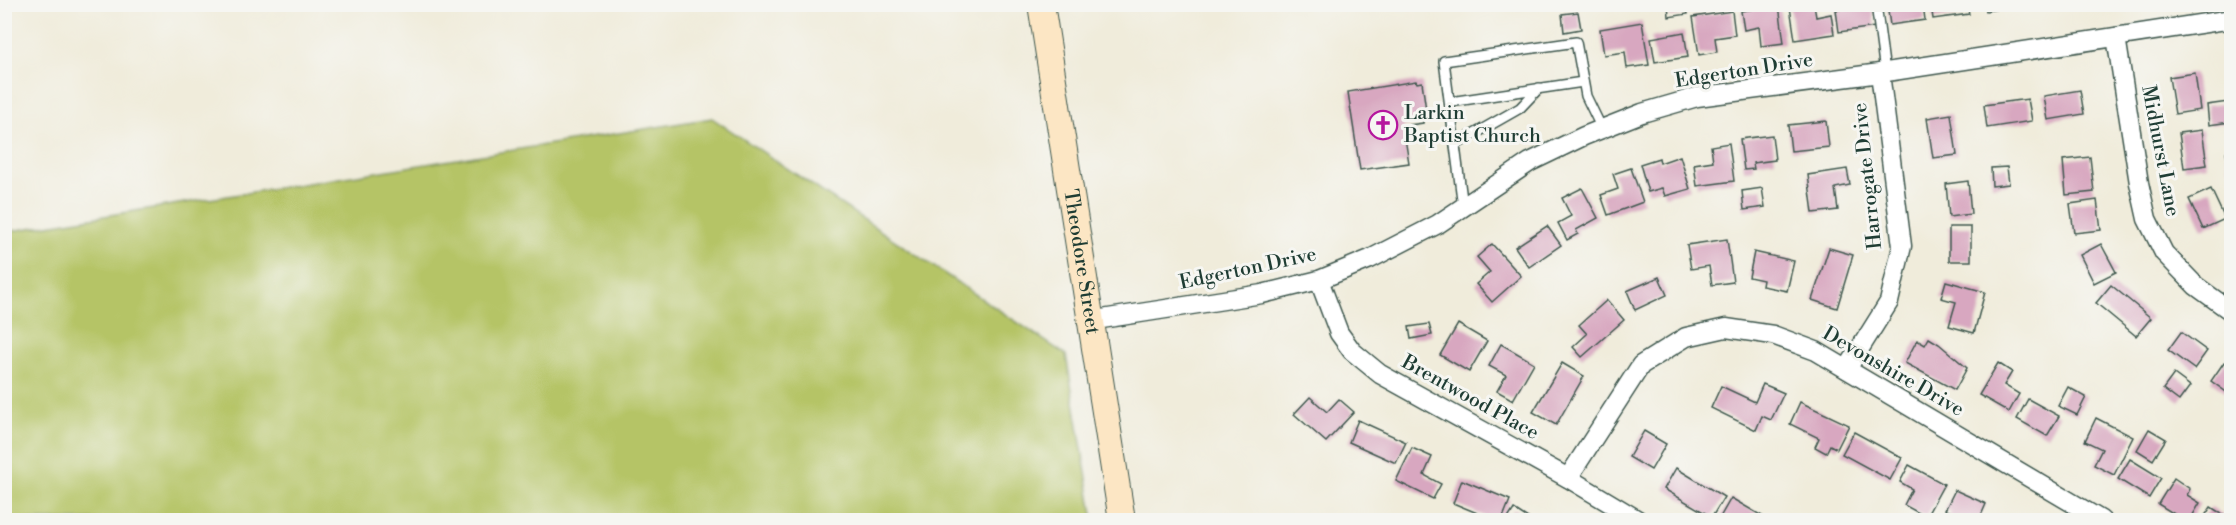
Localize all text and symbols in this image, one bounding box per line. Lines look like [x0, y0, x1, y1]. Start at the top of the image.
street label: Edgerton Drive [1673, 48, 1815, 94]
street label: Midhurst Lane [2135, 83, 2185, 219]
place label: Larkin Baptist Church [1403, 101, 1541, 149]
street label: Harrogate Drive [1848, 101, 1888, 251]
church icon: Larkin Baptist Church [1367, 109, 1399, 141]
street label: Theodore Street [1058, 187, 1105, 336]
street label: Edgerton Drive [1177, 242, 1319, 296]
street label: Devonshire Drive [1818, 321, 1968, 423]
street label: Brentwood Place [1396, 349, 1543, 446]

